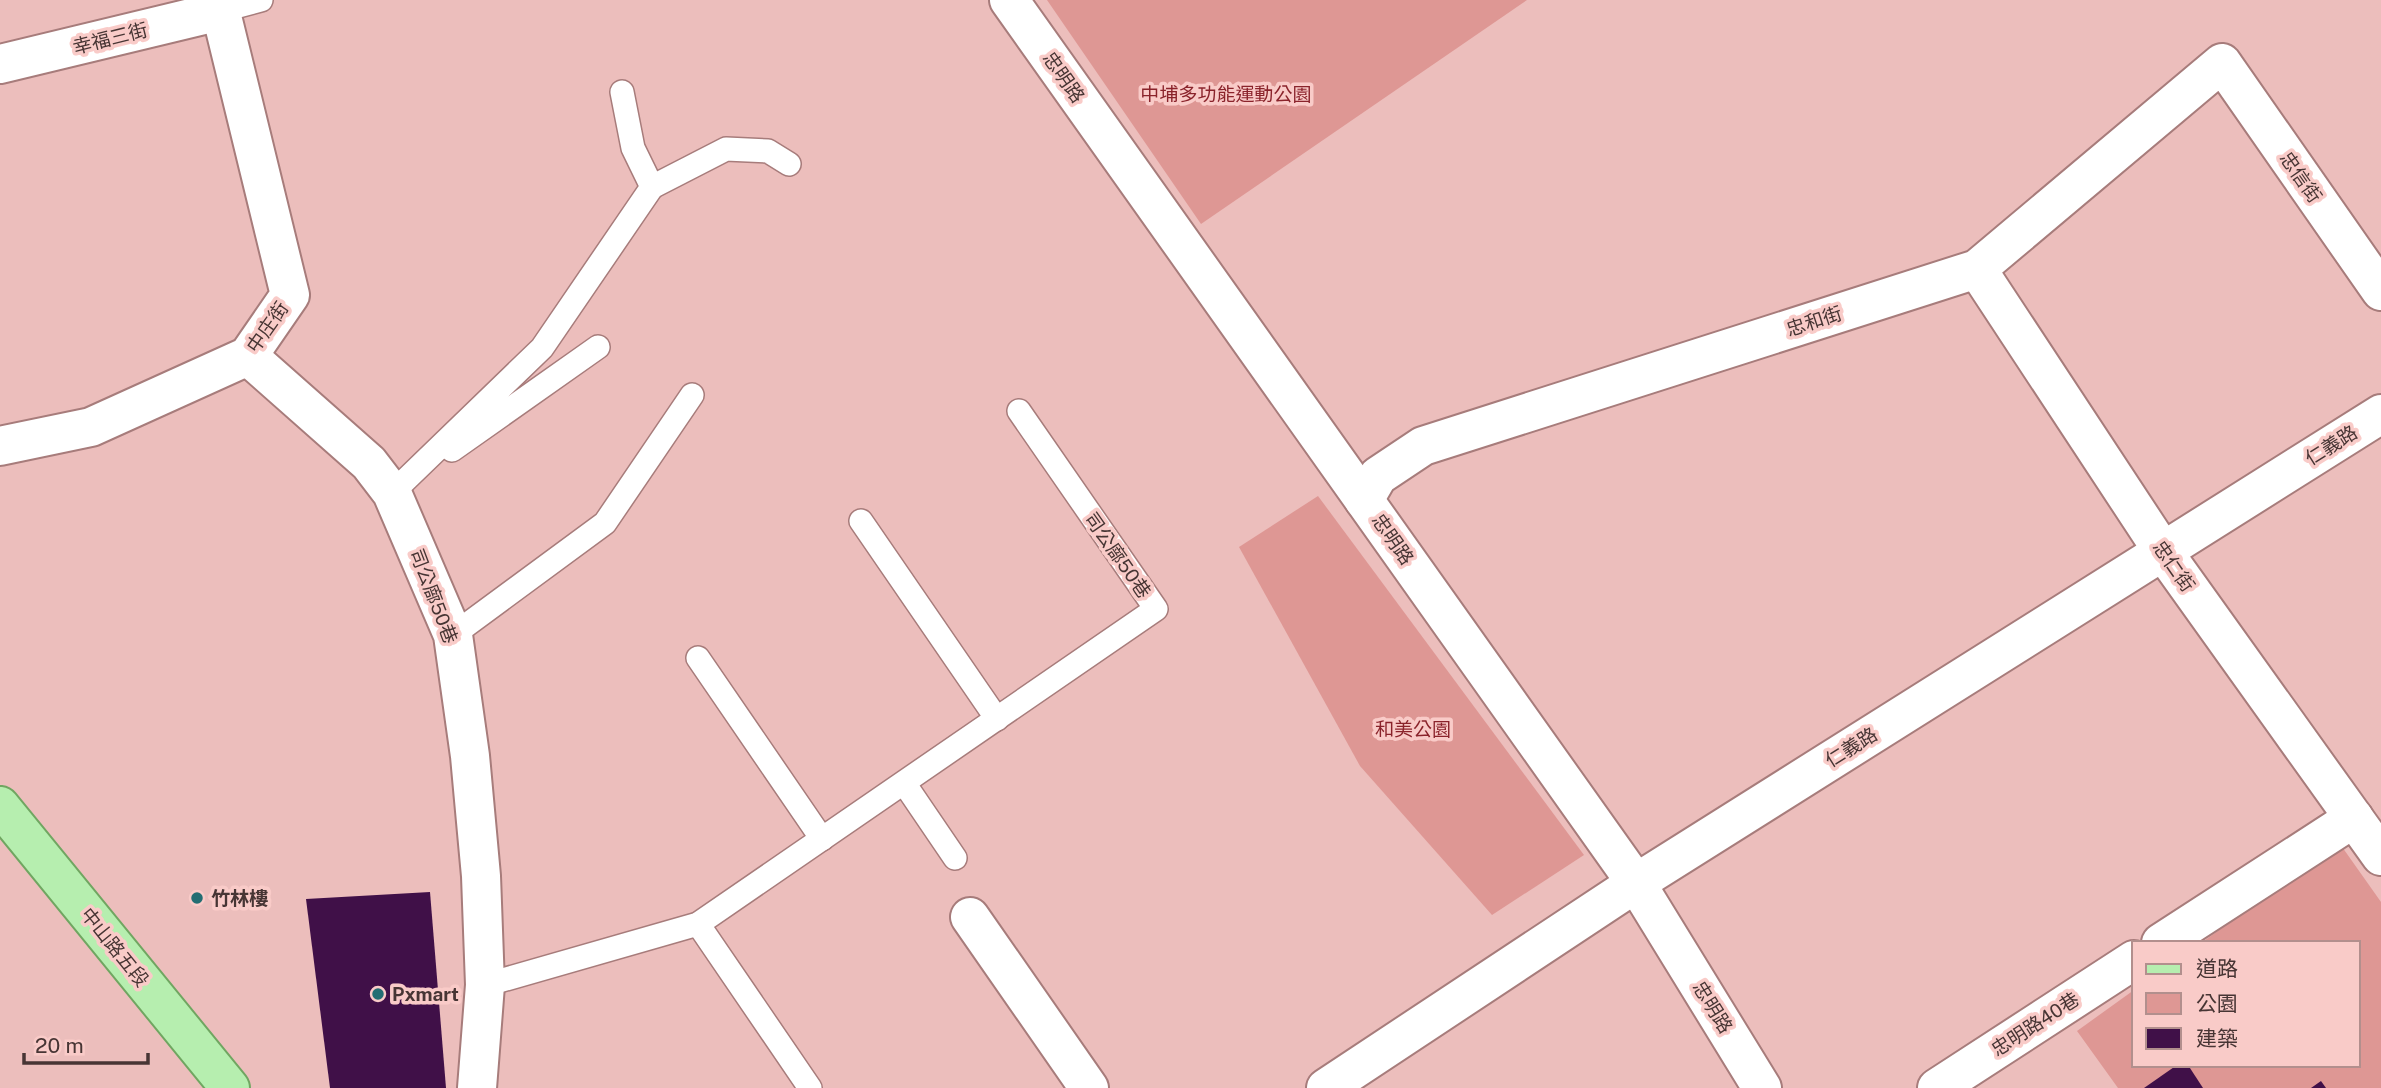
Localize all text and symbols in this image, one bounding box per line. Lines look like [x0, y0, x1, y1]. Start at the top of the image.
street label: 幸福三街 [70, 18, 150, 58]
street label: 忠明路 [1039, 47, 1089, 107]
park label: 中埔多功能運動公園 [1140, 83, 1312, 105]
street label: 忠信街 [2276, 147, 2326, 207]
street label: 中庄街 [242, 297, 292, 357]
street label: 忠和街 [1783, 302, 1845, 340]
street label: 仁義路 [2301, 421, 2361, 469]
street label: 司公廍50巷 [1080, 508, 1156, 602]
street label: 忠明路 [1368, 509, 1418, 569]
street label: 忠仁街 [2149, 536, 2199, 596]
street label: 司公廍50巷 [406, 545, 462, 647]
park label: 和美公園 [1375, 718, 1451, 740]
street label: 仁義路 [1821, 723, 1881, 771]
place label: 竹林樓 [211, 887, 268, 909]
marker: 竹林樓 [189, 890, 205, 906]
street label: 中山路五段 [77, 903, 153, 991]
legend [2132, 941, 2360, 1067]
text: 道路 [2196, 956, 2238, 981]
street label: 忠明路 [1689, 977, 1737, 1037]
place label: Pxmart [392, 983, 459, 1005]
marker: Pxmart [370, 986, 386, 1002]
street label: 忠明路40巷 [1987, 988, 2083, 1060]
text: 公園 [2196, 991, 2238, 1016]
scale bar [24, 1021, 149, 1066]
text: 建築 [2196, 1026, 2238, 1051]
text: 20 m [35, 1033, 84, 1058]

